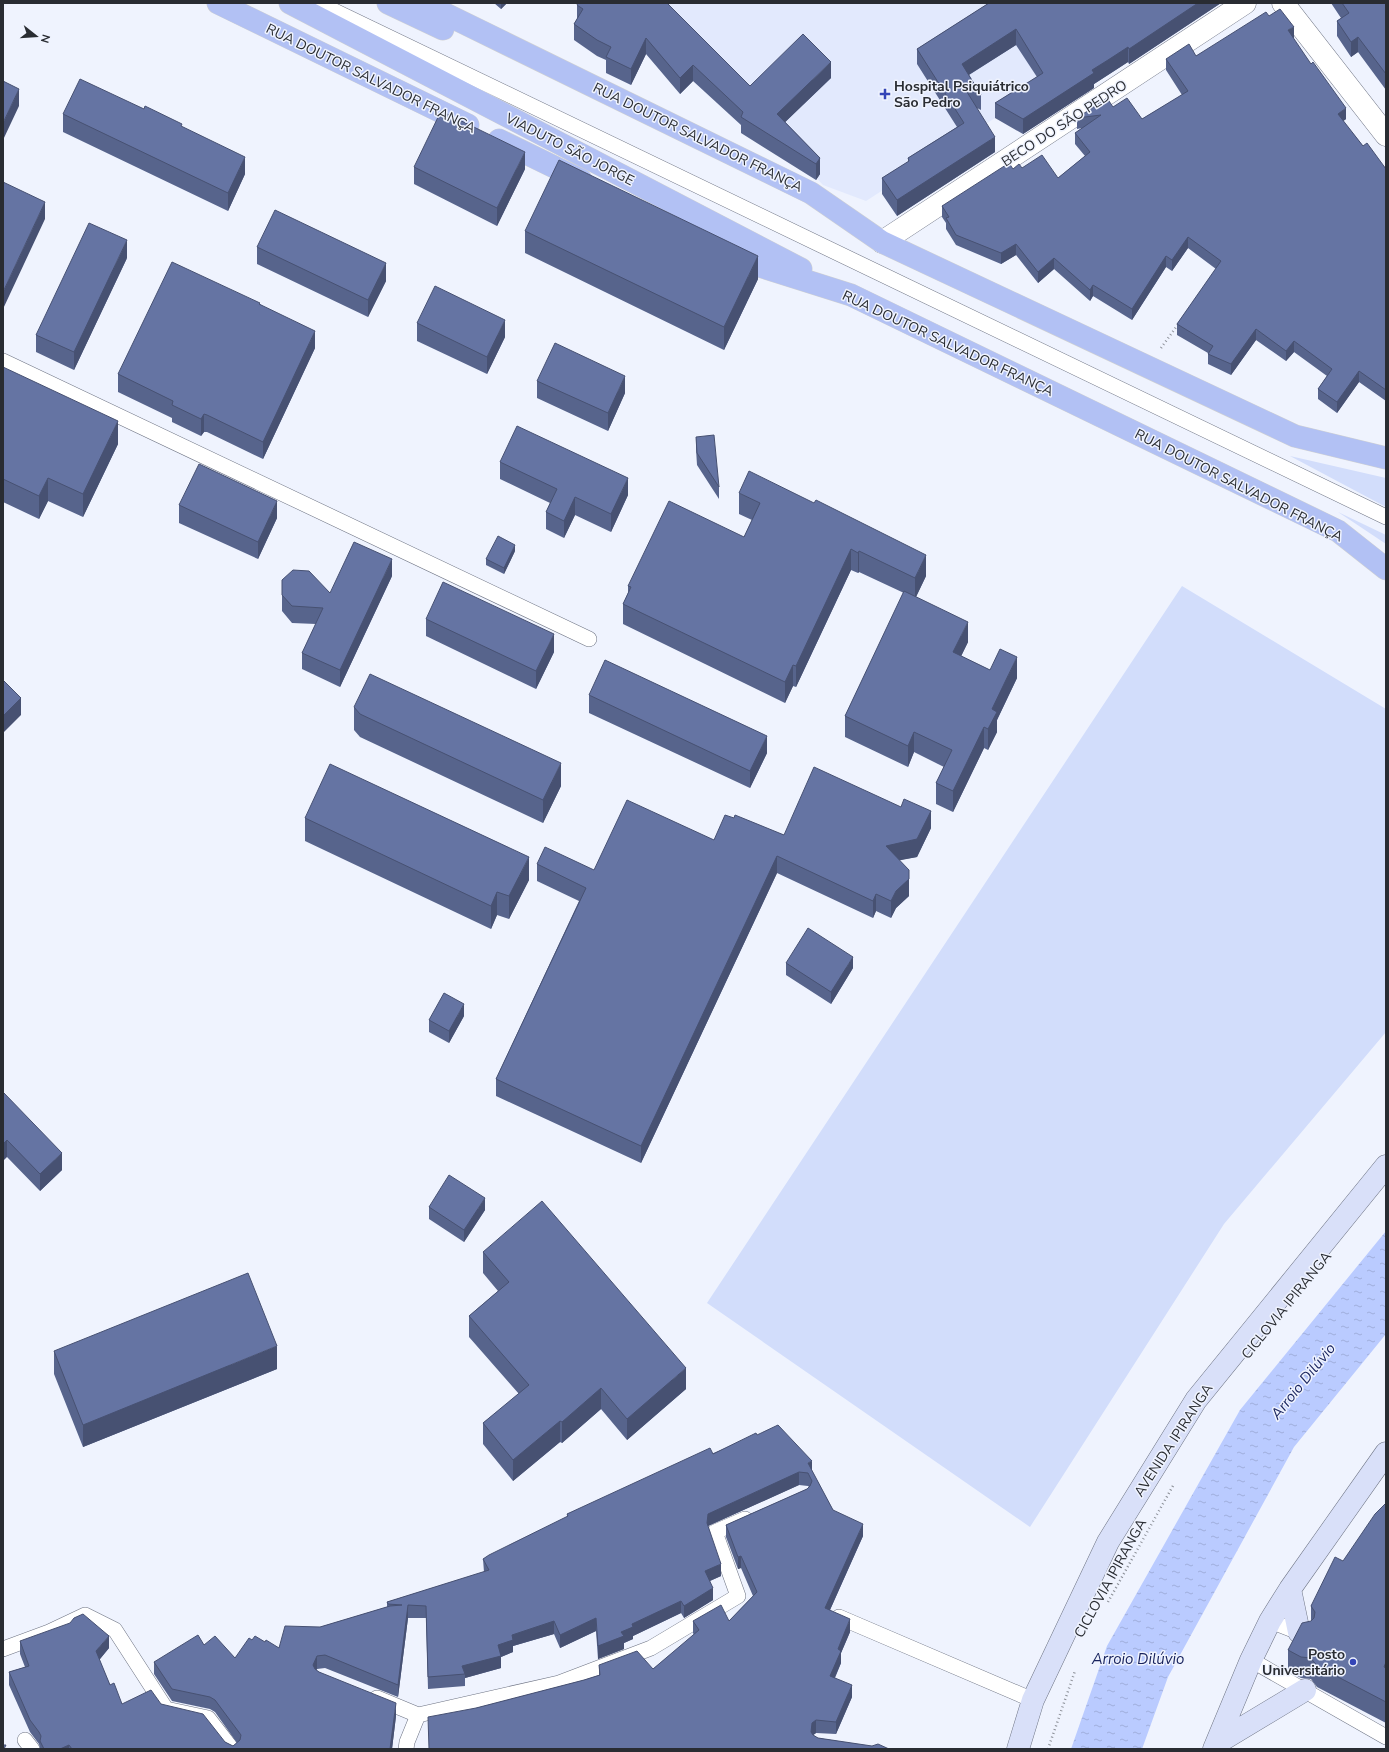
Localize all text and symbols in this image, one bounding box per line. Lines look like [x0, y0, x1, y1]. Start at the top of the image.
north arrow [16, 16, 56, 56]
street label: RUA DOUTOR SALVADOR FRANÇA [263, 19, 479, 138]
text: N [37, 33, 53, 45]
street label: BECO DO SÃO PEDRO [998, 76, 1131, 171]
place label: Hospital Psiquiátrico São Pedro [894, 77, 1029, 112]
street label: RUA DOUTOR SALVADOR FRANÇA [590, 78, 806, 197]
marker: Hospital Psiquiátrico São Pedro [879, 88, 891, 100]
street label: VIADUTO SÃO JORGE [501, 108, 637, 190]
street label: RUA DOUTOR SALVADOR FRANÇA [839, 286, 1057, 401]
street label: RUA DOUTOR SALVADOR FRANÇA [1131, 425, 1346, 546]
street label: CICLOVIA IPIRANGA [1237, 1248, 1336, 1363]
water label: Arroio Dilúvio [1265, 1339, 1340, 1424]
street label: AVENIDA IPIRANGA [1130, 1380, 1217, 1501]
street label: CICLOVIA IPIRANGA [1070, 1515, 1151, 1641]
place label: Posto Universitário [1262, 1645, 1345, 1680]
water label: Arroio Dilúvio [1091, 1649, 1184, 1669]
marker: Posto Universitário [1348, 1657, 1358, 1667]

